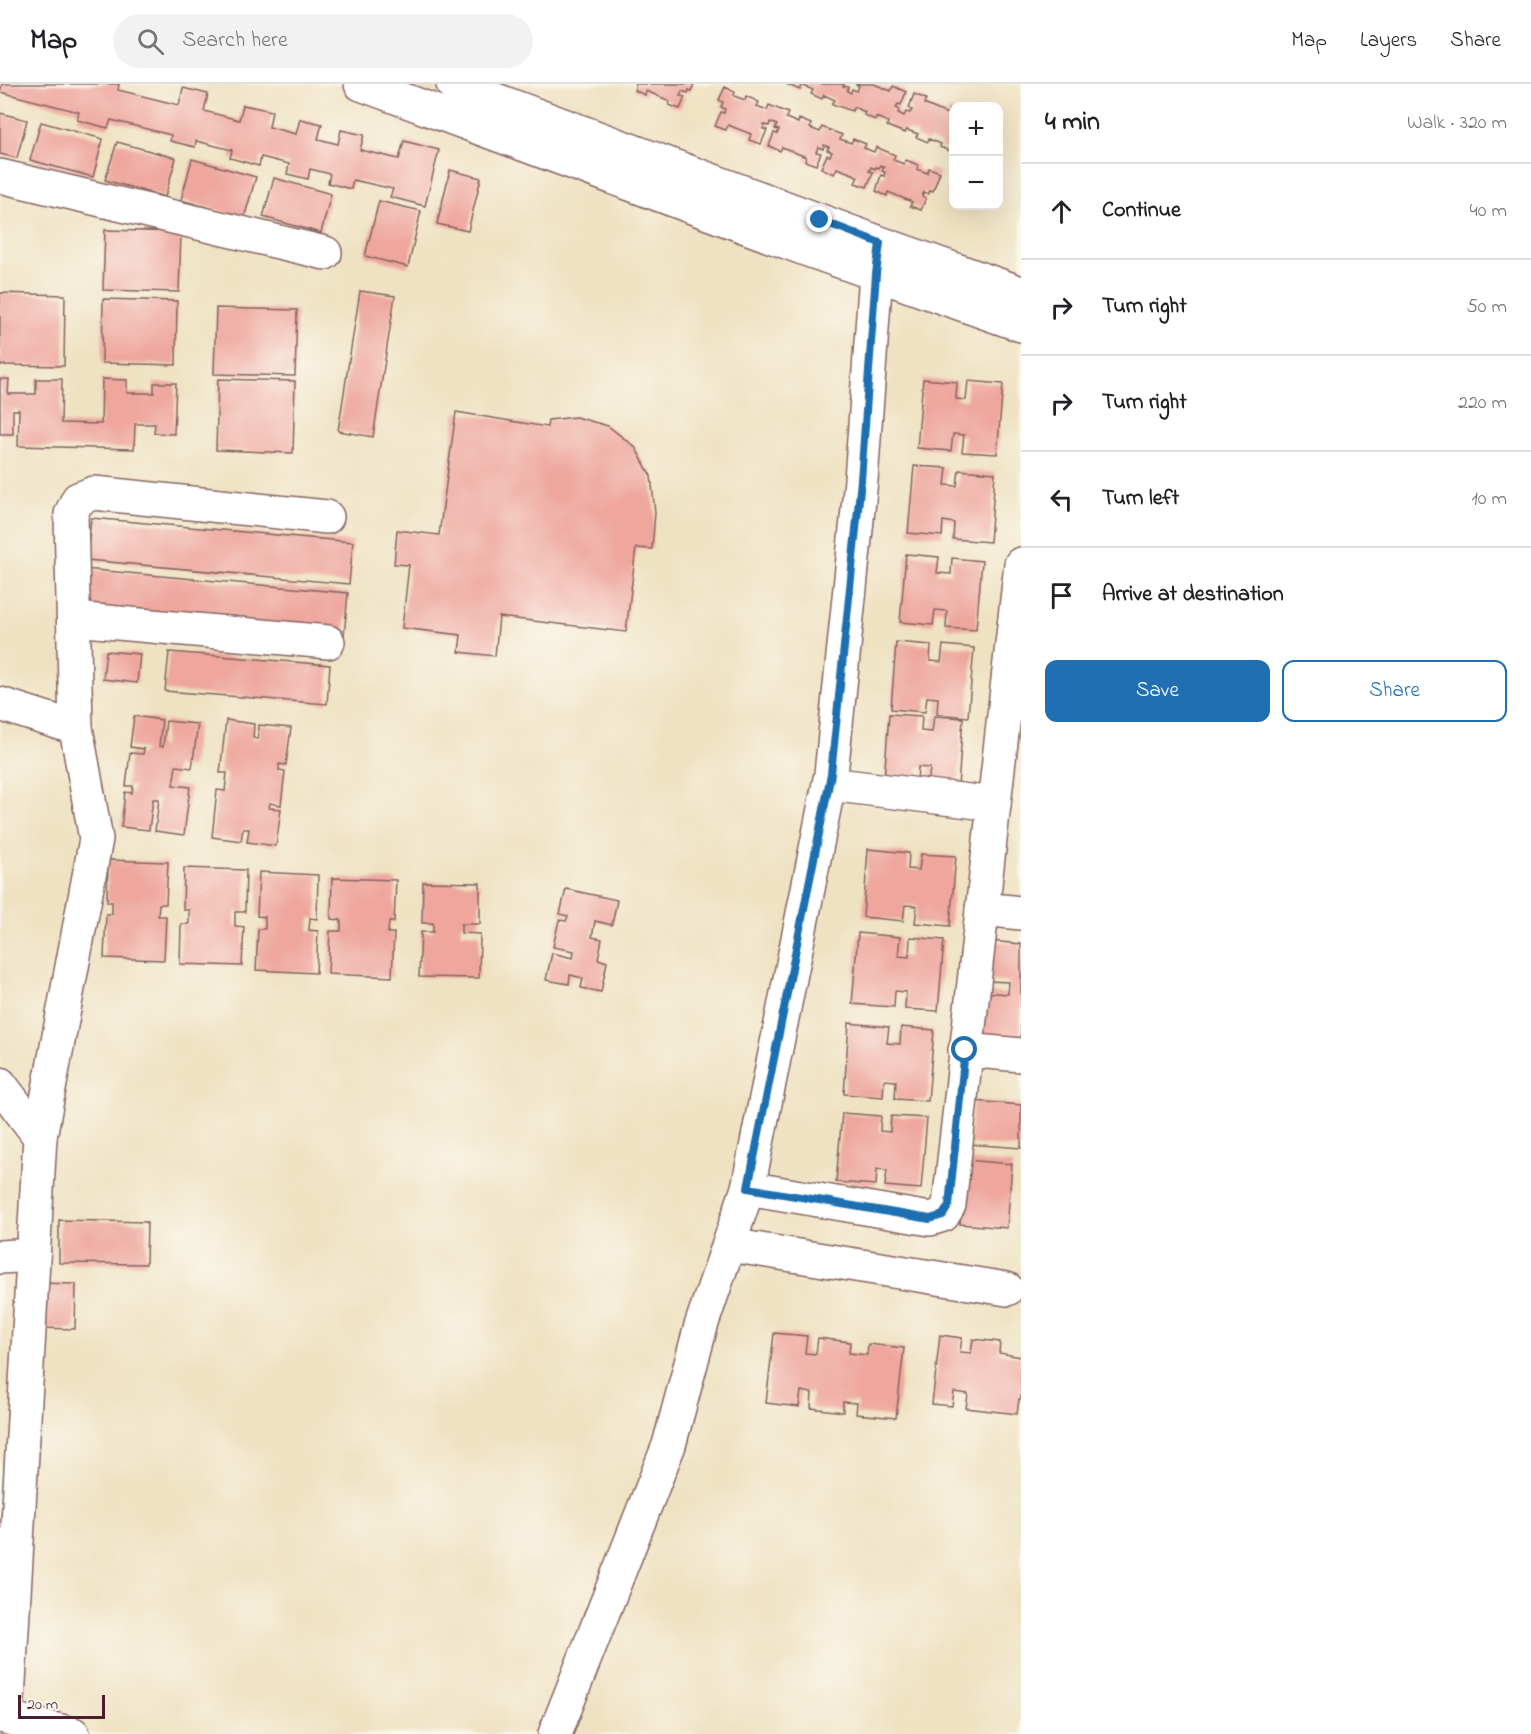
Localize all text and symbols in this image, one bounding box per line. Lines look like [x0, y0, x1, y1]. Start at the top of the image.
search box [113, 14, 533, 68]
text: Map [30, 21, 77, 62]
icon: search [134, 25, 167, 58]
text: Search here [182, 25, 288, 57]
text: Map [1291, 26, 1327, 56]
text: Layers [1360, 26, 1417, 56]
text: Share [1450, 26, 1501, 56]
map controls [949, 102, 1003, 210]
button: + [949, 102, 1003, 156]
text: 4 min [1045, 104, 1100, 142]
text: Walk · 320 m [1407, 109, 1507, 138]
button: − [949, 156, 1003, 210]
icon: ahead [1045, 195, 1078, 228]
text: Continue [1102, 195, 1181, 227]
text: 40 m [1470, 197, 1507, 226]
route end [806, 206, 832, 232]
icon: right [1045, 291, 1078, 324]
text: Turn right [1102, 291, 1187, 323]
text: 50 m [1466, 293, 1507, 322]
icon: right [1045, 387, 1078, 420]
text: Turn right [1102, 387, 1187, 419]
text: 220 m [1458, 389, 1507, 418]
icon: left [1045, 483, 1078, 516]
text: Turn left [1102, 483, 1179, 515]
text: 10 m [1471, 485, 1507, 514]
icon: arrive [1045, 579, 1078, 612]
text: Arrive at destination [1102, 579, 1284, 611]
button: Save [1045, 660, 1270, 722]
button: Share [1282, 660, 1507, 722]
route start [951, 1036, 977, 1062]
scale bar [18, 1692, 105, 1720]
text: 20 m [27, 1693, 58, 1717]

